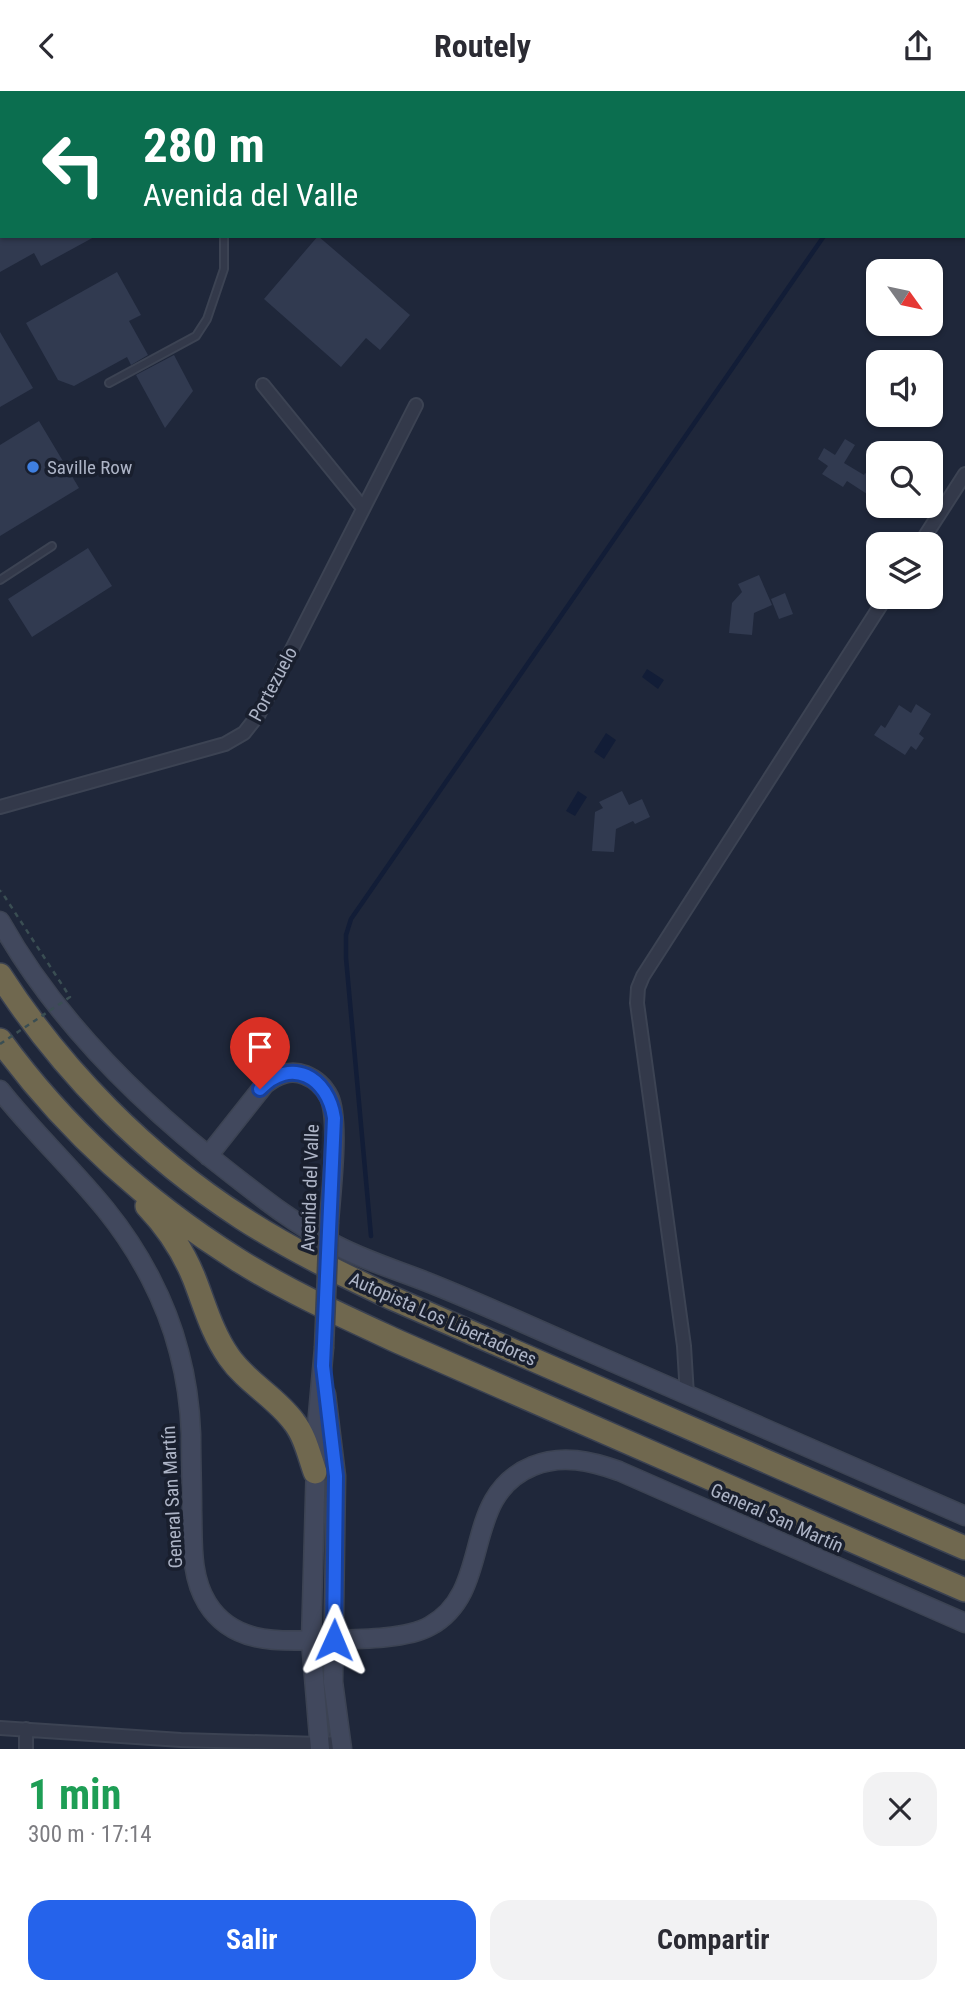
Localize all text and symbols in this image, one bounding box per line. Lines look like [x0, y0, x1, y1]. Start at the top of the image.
icon: back [28, 27, 66, 65]
text: Routely [434, 27, 531, 65]
icon: share [899, 27, 937, 65]
text: 280 m [143, 117, 265, 174]
icon: left [28, 119, 119, 210]
text: Avenida del Valle [143, 176, 358, 214]
north arrow [866, 259, 943, 336]
map controls [866, 259, 943, 609]
button: sound [866, 350, 943, 427]
button: search [866, 441, 943, 518]
place label: Saville Row [47, 456, 132, 479]
marker: Saville Row [25, 459, 41, 475]
button: layers [866, 532, 943, 609]
street label: Portezuelo [244, 643, 302, 725]
pin [230, 1017, 290, 1089]
icon: arrive [241, 1028, 279, 1066]
street label: Avenida del Valle [296, 1124, 324, 1252]
street label: Autopista Los Libertadores [346, 1267, 540, 1371]
street label: General San Martín [157, 1425, 187, 1569]
street label: General San Martín [707, 1478, 847, 1558]
position arrow [297, 1603, 371, 1677]
text: 1 min [28, 1770, 121, 1819]
button: close [863, 1772, 937, 1846]
text: 300 m · 17:14 [28, 1821, 152, 1848]
button: Salir [28, 1900, 476, 1980]
button: Compartir [490, 1900, 937, 1980]

